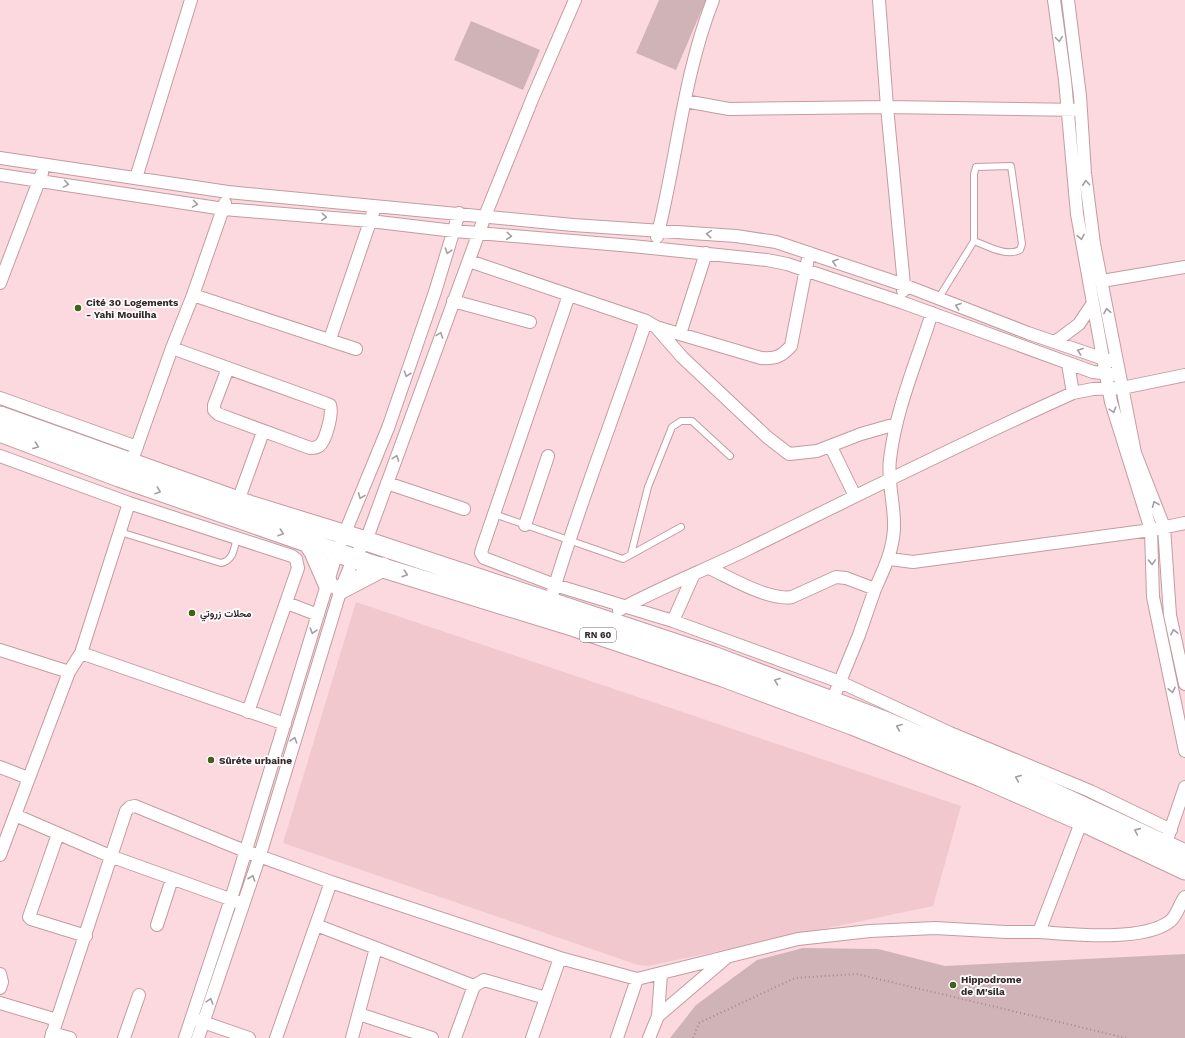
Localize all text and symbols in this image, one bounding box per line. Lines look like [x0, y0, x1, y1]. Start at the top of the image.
one-way arrow [1054, 36, 1063, 42]
one-way arrow [63, 180, 69, 188]
one-way arrow [1082, 180, 1091, 186]
one-way arrow [192, 200, 198, 208]
one-way arrow [321, 212, 327, 221]
one-way arrow [706, 230, 712, 239]
one-way arrow [506, 231, 512, 240]
one-way arrow [1076, 234, 1085, 240]
one-way arrow [444, 247, 453, 254]
one-way arrow [832, 258, 839, 266]
place label: Cité 30 Logements - Yahi Mouilha [86, 297, 179, 320]
marker: Cité 30 Logements - Yahi Mouilha [73, 303, 83, 313]
one-way arrow [954, 303, 961, 311]
one-way arrow [1103, 308, 1112, 314]
one-way arrow [436, 332, 444, 339]
one-way arrow [1076, 347, 1083, 355]
one-way arrow [403, 370, 411, 377]
one-way arrow [1109, 406, 1117, 413]
one-way arrow [33, 441, 40, 449]
one-way arrow [392, 454, 400, 461]
one-way arrow [155, 486, 162, 495]
one-way arrow [357, 492, 365, 499]
one-way arrow [1152, 501, 1160, 508]
one-way arrow [278, 528, 285, 536]
one-way arrow [1148, 559, 1156, 565]
one-way arrow [401, 569, 408, 578]
marker: محلات زروتي [187, 608, 197, 618]
place label: محلات زروتي [200, 608, 252, 622]
one-way arrow [309, 628, 318, 635]
road number: RN 60 [580, 628, 616, 642]
one-way arrow [1170, 629, 1178, 635]
one-way arrow [774, 677, 781, 685]
one-way arrow [1168, 687, 1176, 693]
one-way arrow [895, 724, 902, 732]
one-way arrow [289, 737, 298, 744]
marker: Sûréte urbaine [206, 755, 216, 765]
place label: Sûréte urbaine [219, 755, 292, 766]
one-way arrow [1015, 775, 1023, 783]
one-way arrow [1134, 828, 1142, 836]
one-way arrow [247, 874, 256, 881]
place label: Hippodrome de M'sila [961, 974, 1022, 997]
marker: Hippodrome de M'sila [948, 980, 958, 990]
one-way arrow [205, 998, 214, 1005]

